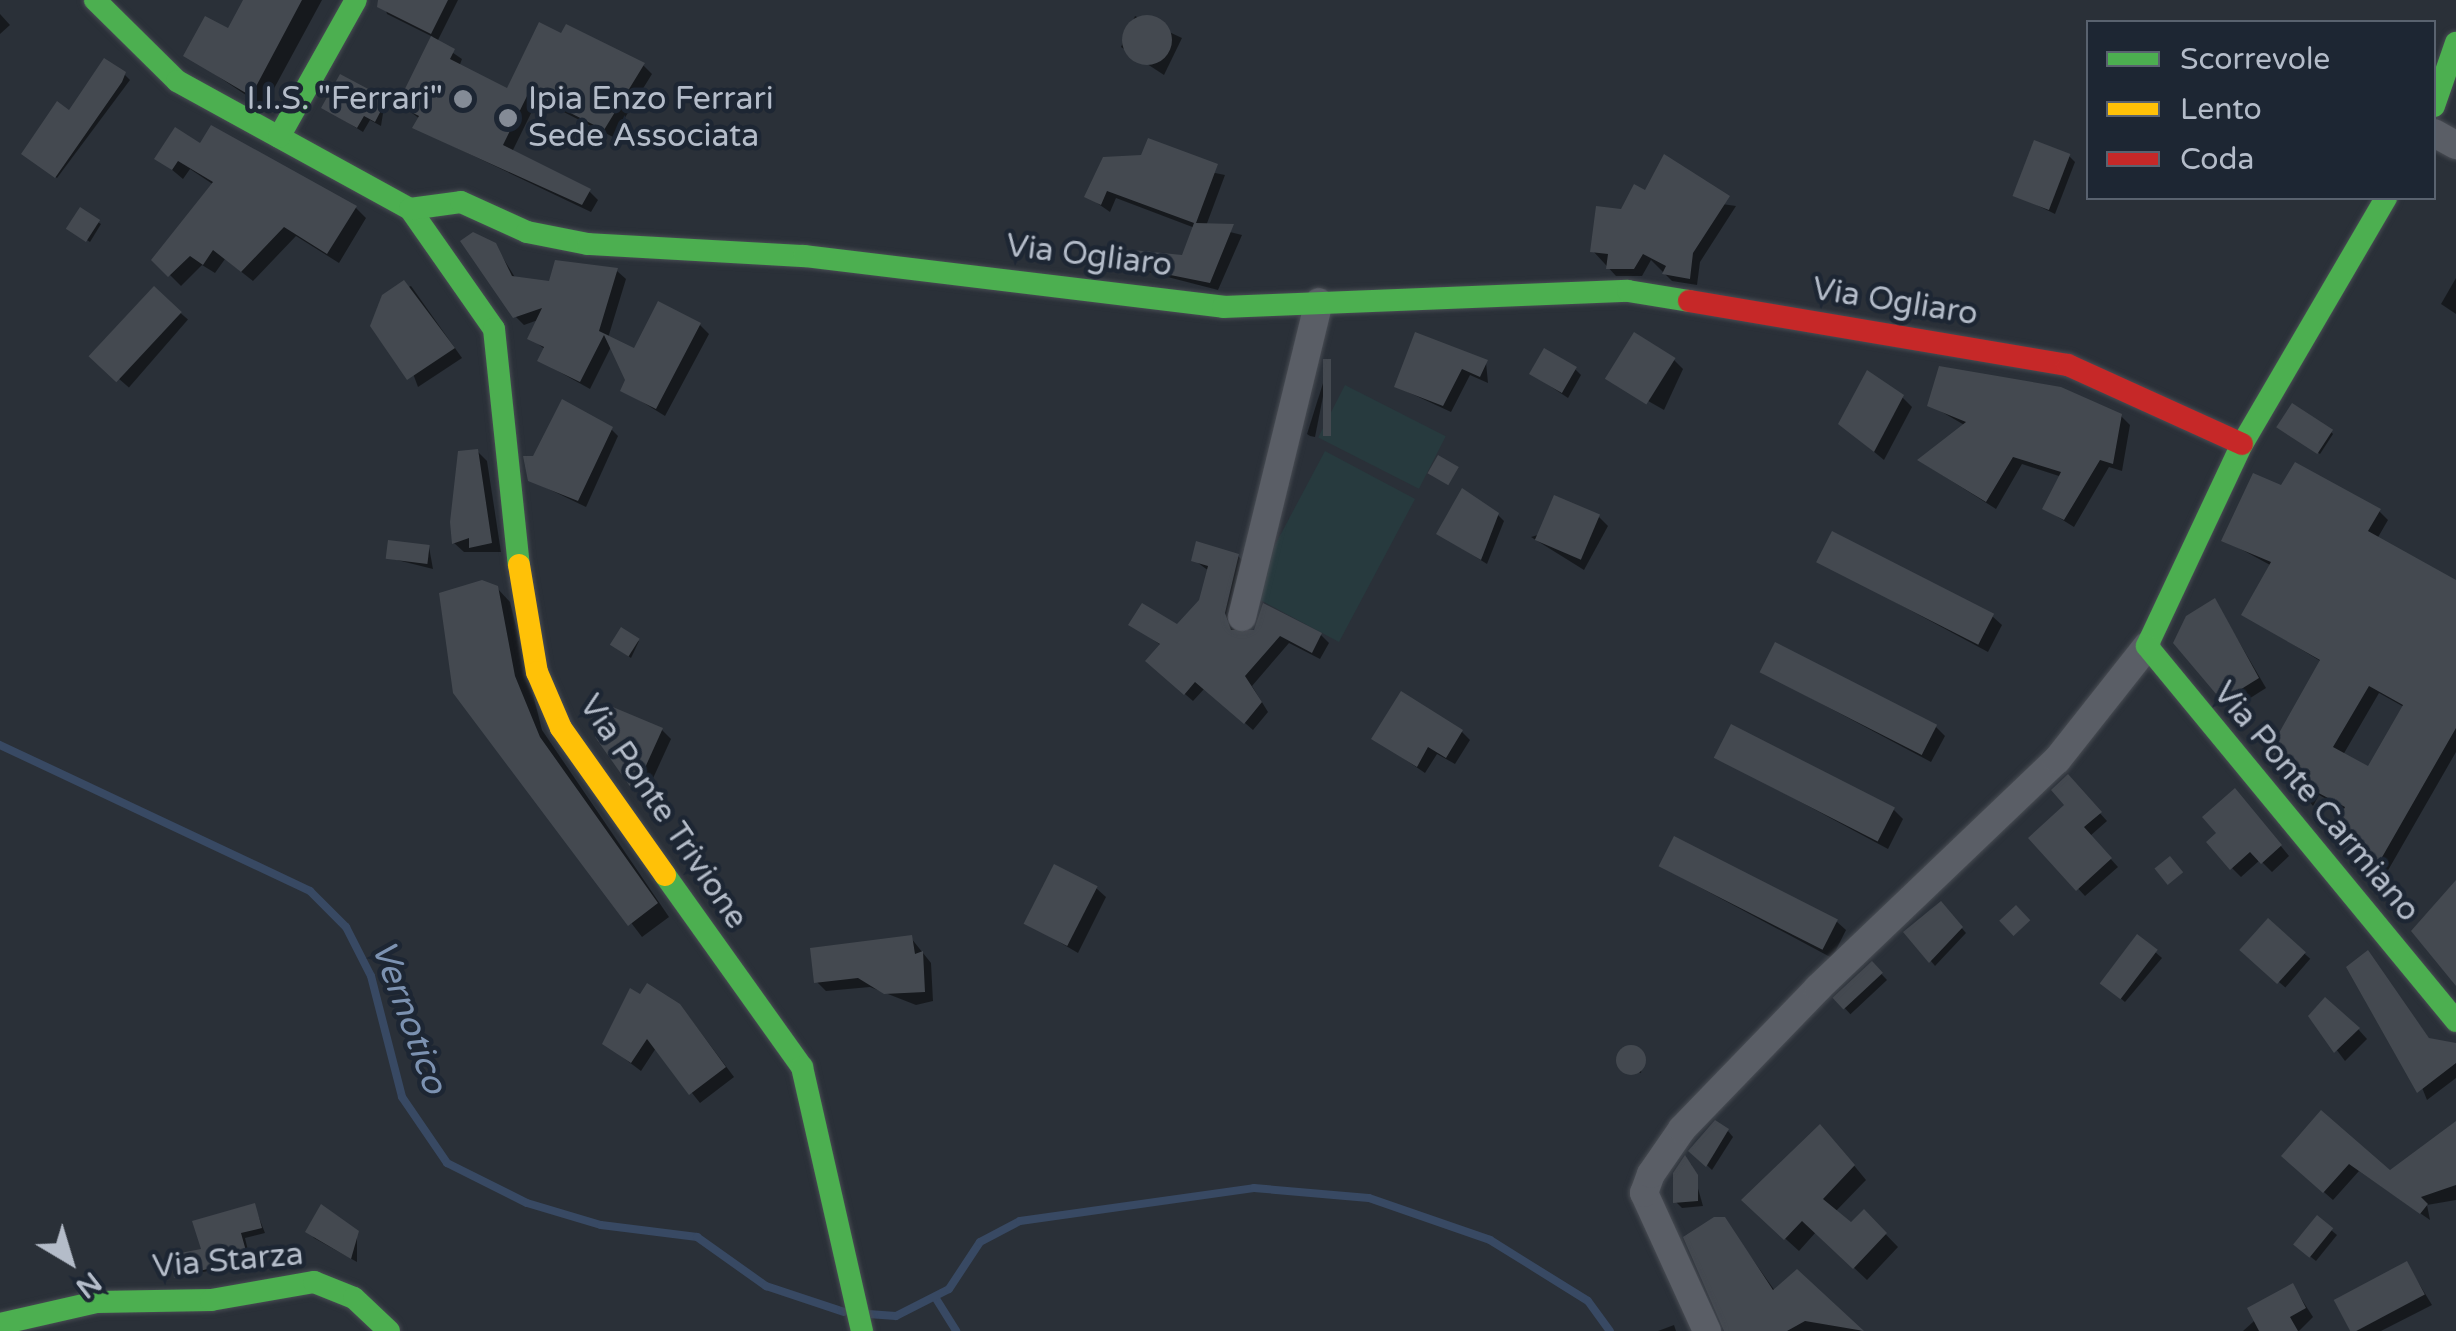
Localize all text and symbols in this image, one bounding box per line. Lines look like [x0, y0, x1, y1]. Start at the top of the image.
legend [2086, 20, 2436, 200]
text: Scorrevole [2180, 41, 2330, 78]
place label: I.I.S. "Ferrari" [246, 80, 443, 118]
place label: Ipia Enzo Ferrari Sede Associata [528, 81, 774, 156]
marker: I.I.S. "Ferrari" [452, 88, 474, 110]
text: Lento [2180, 91, 2262, 128]
marker: Ipia Enzo Ferrari Sede Associata [497, 107, 519, 129]
text: Coda [2180, 141, 2254, 178]
street label: Via Ogliaro [1004, 227, 1174, 285]
street label: Via Ogliaro [1810, 270, 1980, 334]
street label: Via Ponte Carmiano [2205, 674, 2427, 930]
street label: Via Ponte Trivione [570, 688, 756, 936]
water label: Vernotico [362, 935, 456, 1099]
north arrow [20, 1211, 120, 1311]
street label: Via Starza [151, 1235, 305, 1287]
text: N [69, 1264, 108, 1305]

